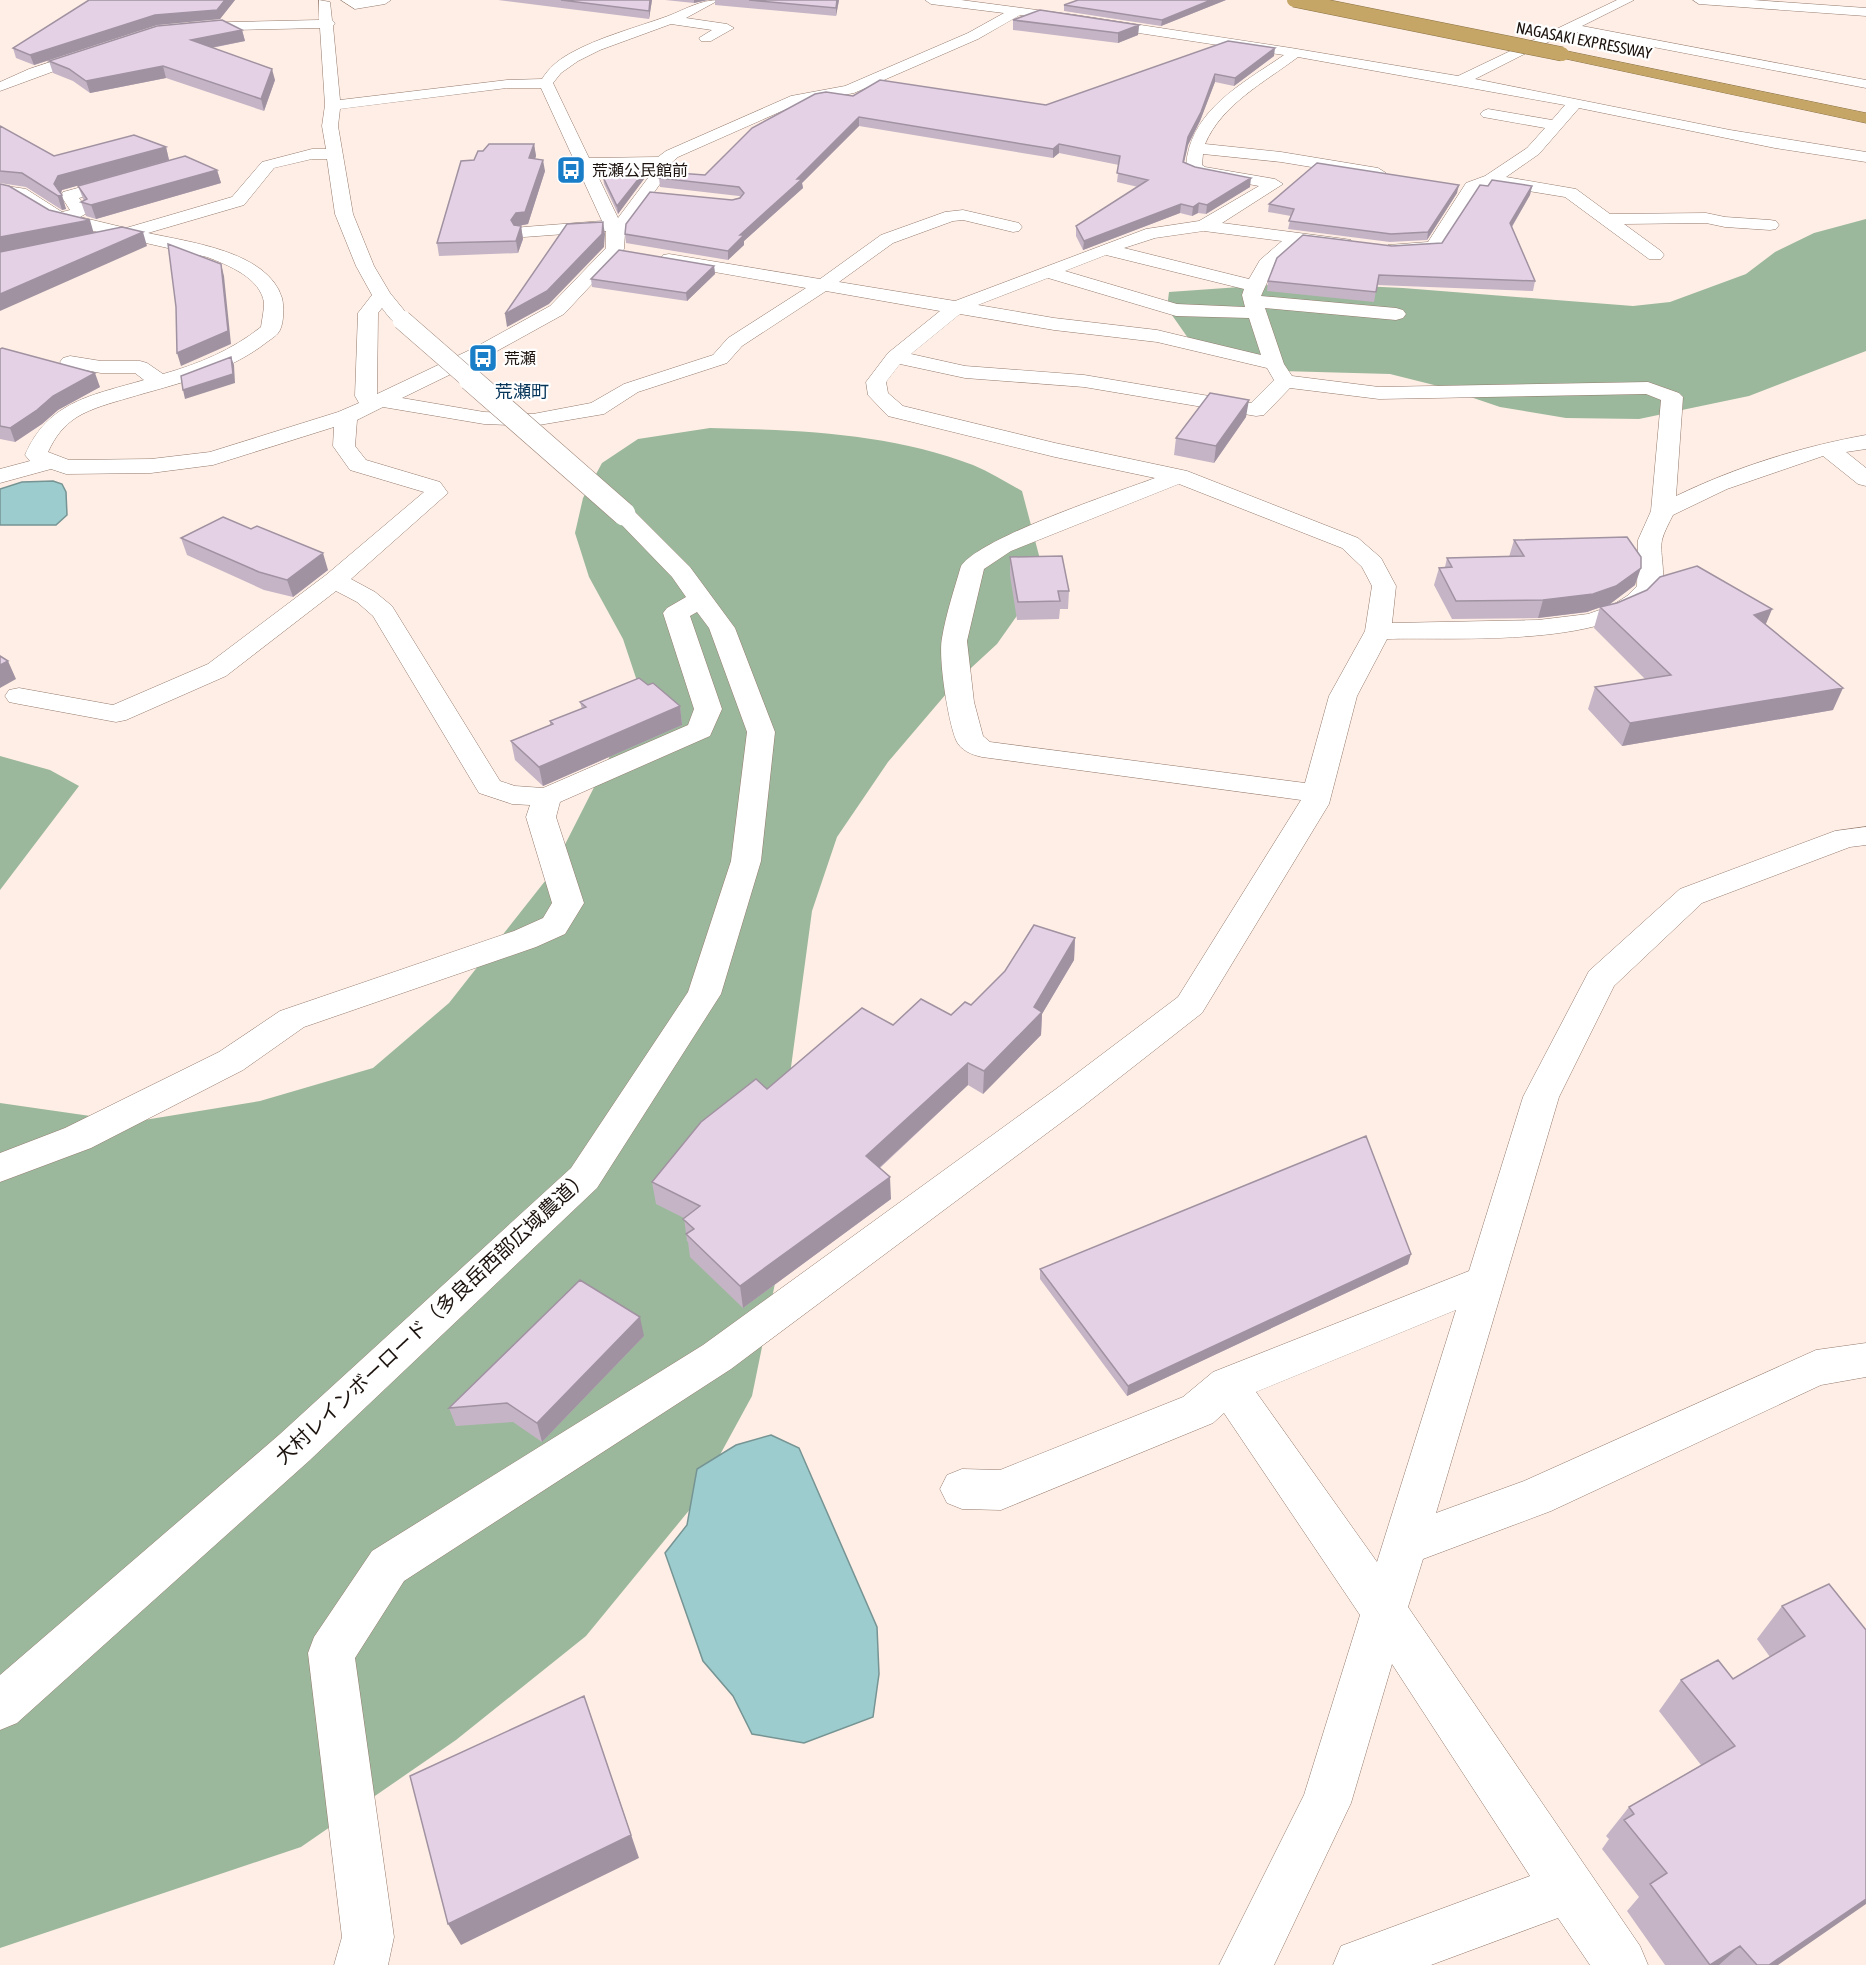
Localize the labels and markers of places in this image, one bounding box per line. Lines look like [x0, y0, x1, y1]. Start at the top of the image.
bus stop icon: 荒瀬公民館前 [555, 154, 587, 186]
place label: 荒瀬公民館前 [592, 161, 688, 179]
bus stop icon: 荒瀬 [467, 342, 499, 374]
place label: 荒瀬 [504, 349, 536, 367]

